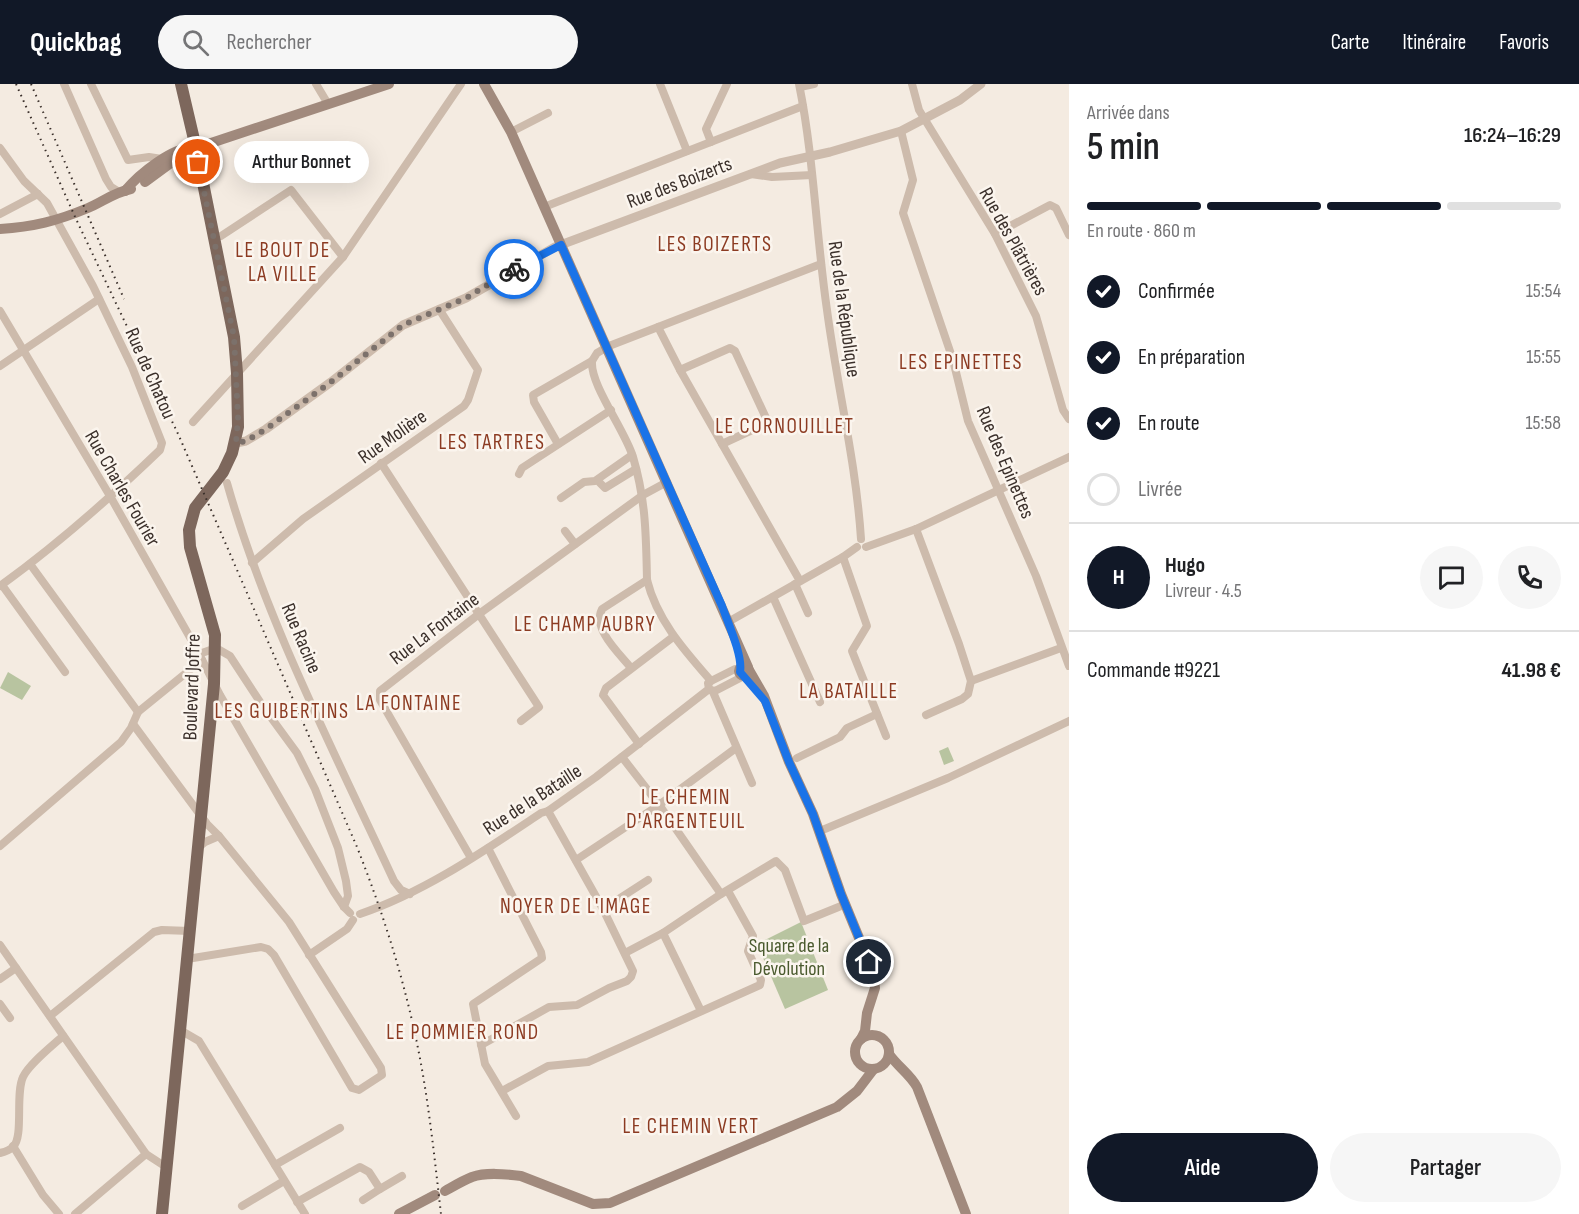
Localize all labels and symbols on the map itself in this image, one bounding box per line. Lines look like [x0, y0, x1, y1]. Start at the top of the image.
pin [172, 136, 223, 187]
callout: Arthur Bonnet [234, 141, 369, 183]
street label: Rue des Boizerts [623, 152, 735, 214]
street label: Rue des Plâtrières [974, 183, 1053, 300]
district label: LES BOIZERTS [658, 232, 772, 257]
district label: LE BOUT DE LA VILLE [235, 238, 331, 287]
courier [484, 239, 544, 299]
street label: Rue de la République [823, 239, 865, 379]
street label: Rue de Chatou [119, 324, 181, 423]
district label: LES EPINETTES [899, 350, 1023, 375]
street label: Rue des Epinettes [971, 403, 1039, 522]
street label: Rue Molière [354, 405, 432, 469]
district label: LE CORNOUILLET [715, 414, 855, 439]
street label: Rue Charles Fourier [79, 426, 165, 551]
district label: LES TARTRES [438, 430, 546, 455]
street label: Rue La Fontaine [385, 587, 484, 670]
street label: Rue Racine [276, 600, 327, 677]
district label: LE CHAMP AUBRY [514, 612, 656, 637]
street label: Boulevard Joffre [178, 633, 206, 741]
district label: LA BATAILLE [799, 679, 899, 704]
district label: LA FONTAINE [356, 691, 462, 716]
district label: LES GUIBERTINS [215, 699, 349, 724]
street label: Rue de la Bataille [479, 759, 586, 841]
district label: LE CHEMIN D'ARGENTEUIL [626, 785, 746, 834]
district label: NOYER DE L'IMAGE [500, 894, 652, 919]
park label: Square de la Dévolution [749, 934, 829, 981]
pin [843, 936, 894, 987]
district label: LE POMMIER ROND [386, 1020, 540, 1045]
district label: LE CHEMIN VERT [622, 1114, 760, 1139]

